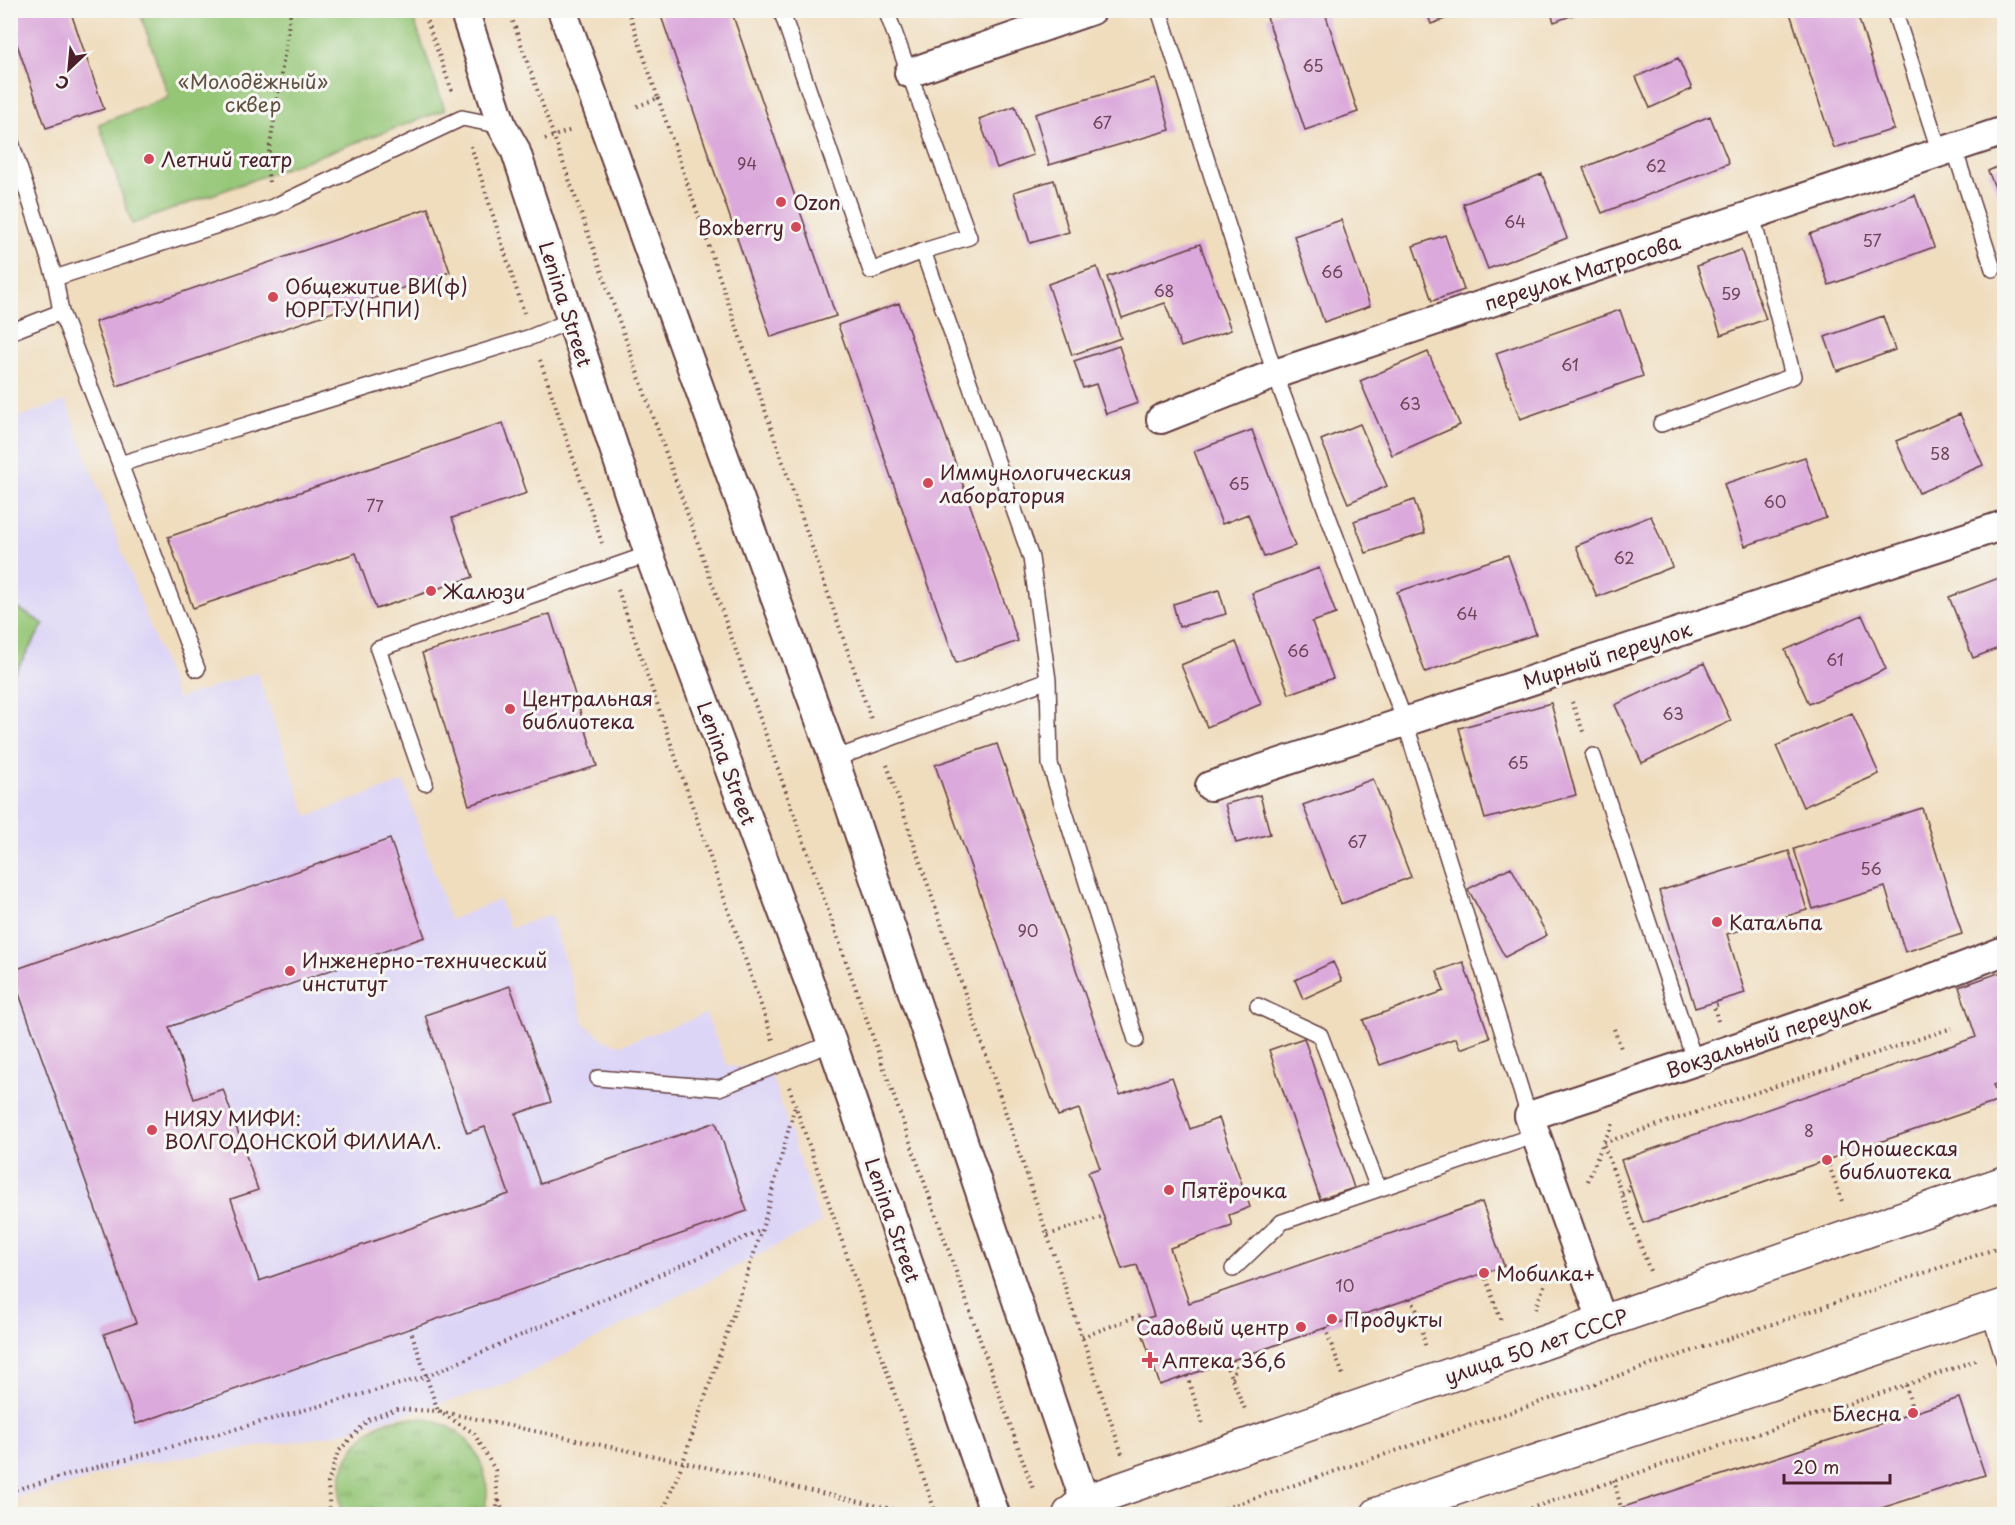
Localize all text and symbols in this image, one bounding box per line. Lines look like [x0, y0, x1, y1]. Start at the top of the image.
north arrow [39, 39, 99, 99]
house number: 65 [1302, 53, 1324, 77]
park label: «Молодёжный» сквер [178, 66, 328, 119]
text: С [51, 70, 73, 97]
house number: 67 [1092, 110, 1112, 134]
place label: Летний театр [161, 144, 292, 174]
house number: 94 [737, 151, 757, 175]
marker: Летний театр [142, 152, 156, 166]
house number: 62 [1645, 153, 1667, 177]
place label: Ozon [793, 187, 841, 217]
marker: Ozon [774, 195, 788, 209]
house number: 64 [1504, 209, 1526, 233]
place label: Boxberry [698, 212, 784, 242]
marker: Boxberry [789, 220, 803, 234]
street label: переулок Матросова [1480, 226, 1684, 318]
house number: 57 [1862, 228, 1882, 252]
street label: Lenina Street [532, 237, 600, 371]
house number: 66 [1321, 259, 1343, 283]
place label: Общежитие ВИ(ф) ЮРГТУ(НПИ) [285, 271, 468, 324]
house number: 68 [1153, 278, 1175, 302]
house number: 59 [1721, 281, 1741, 305]
marker: Общежитие ВИ(ф) ЮРГТУ(НПИ) [266, 290, 280, 304]
house number: 61 [1561, 352, 1579, 376]
house number: 63 [1399, 391, 1421, 415]
house number: 58 [1930, 441, 1950, 465]
place label: Иммунологическия лаборатория [939, 457, 1132, 510]
house number: 65 [1228, 471, 1250, 495]
marker: Иммунологическия лаборатория [921, 476, 935, 490]
house number: 60 [1764, 489, 1786, 513]
house number: 77 [366, 493, 384, 517]
house number: 62 [1613, 545, 1635, 569]
place label: Жалюзи [442, 576, 525, 606]
marker: Жалюзи [424, 584, 438, 598]
house number: 64 [1456, 601, 1478, 625]
street label: Мирный переулок [1519, 613, 1695, 696]
house number: 66 [1287, 638, 1309, 662]
house number: 61 [1826, 647, 1844, 671]
place label: Центральная библиотека [522, 683, 653, 736]
street label: Lenina Street [690, 697, 764, 829]
house number: 63 [1662, 701, 1684, 725]
marker: Центральная библиотека [503, 702, 517, 716]
house number: 65 [1507, 750, 1529, 774]
house number: 67 [1347, 829, 1367, 853]
house number: 56 [1860, 856, 1882, 880]
place label: Катальпа [1729, 907, 1823, 937]
marker: Катальпа [1710, 915, 1724, 929]
house number: 90 [1017, 918, 1039, 942]
place label: Инженерно-технический институт [302, 945, 547, 998]
marker: Инженерно-технический институт [283, 964, 297, 978]
street label: Вокзальный переулок [1662, 987, 1874, 1085]
place label: НИЯУ МИФИ: ВОЛГОДОНСКОЙ ФИЛИАЛ. [164, 1103, 442, 1156]
house number: 8 [1804, 1118, 1814, 1142]
marker: НИЯУ МИФИ: ВОЛГОДОНСКОЙ ФИЛИАЛ. [145, 1123, 159, 1137]
place label: Юношеская библиотека [1839, 1133, 1958, 1186]
street label: Lenina Street [858, 1153, 928, 1287]
marker: Юношеская библиотека [1820, 1153, 1834, 1167]
place label: Пятёрочка [1181, 1175, 1287, 1205]
marker: Пятёрочка [1162, 1183, 1176, 1197]
place label: Мобилка+ [1496, 1258, 1596, 1288]
marker: Мобилка+ [1477, 1266, 1491, 1280]
house number: 10 [1336, 1273, 1354, 1297]
street label: улица 50 лет СССР [1440, 1300, 1632, 1392]
place label: Продукты [1344, 1304, 1443, 1334]
place label: Садовый центр [1136, 1312, 1289, 1342]
marker: Продукты [1325, 1312, 1339, 1326]
marker: Садовый центр [1294, 1320, 1308, 1334]
place label: Аптека 36,6 [1162, 1345, 1286, 1375]
marker: Аптека 36,6 [1143, 1353, 1157, 1367]
place label: Блесна [1832, 1398, 1902, 1428]
marker: Блесна [1906, 1406, 1920, 1420]
scale bar [1784, 1447, 1890, 1485]
text: 20 m [1793, 1453, 1839, 1480]

